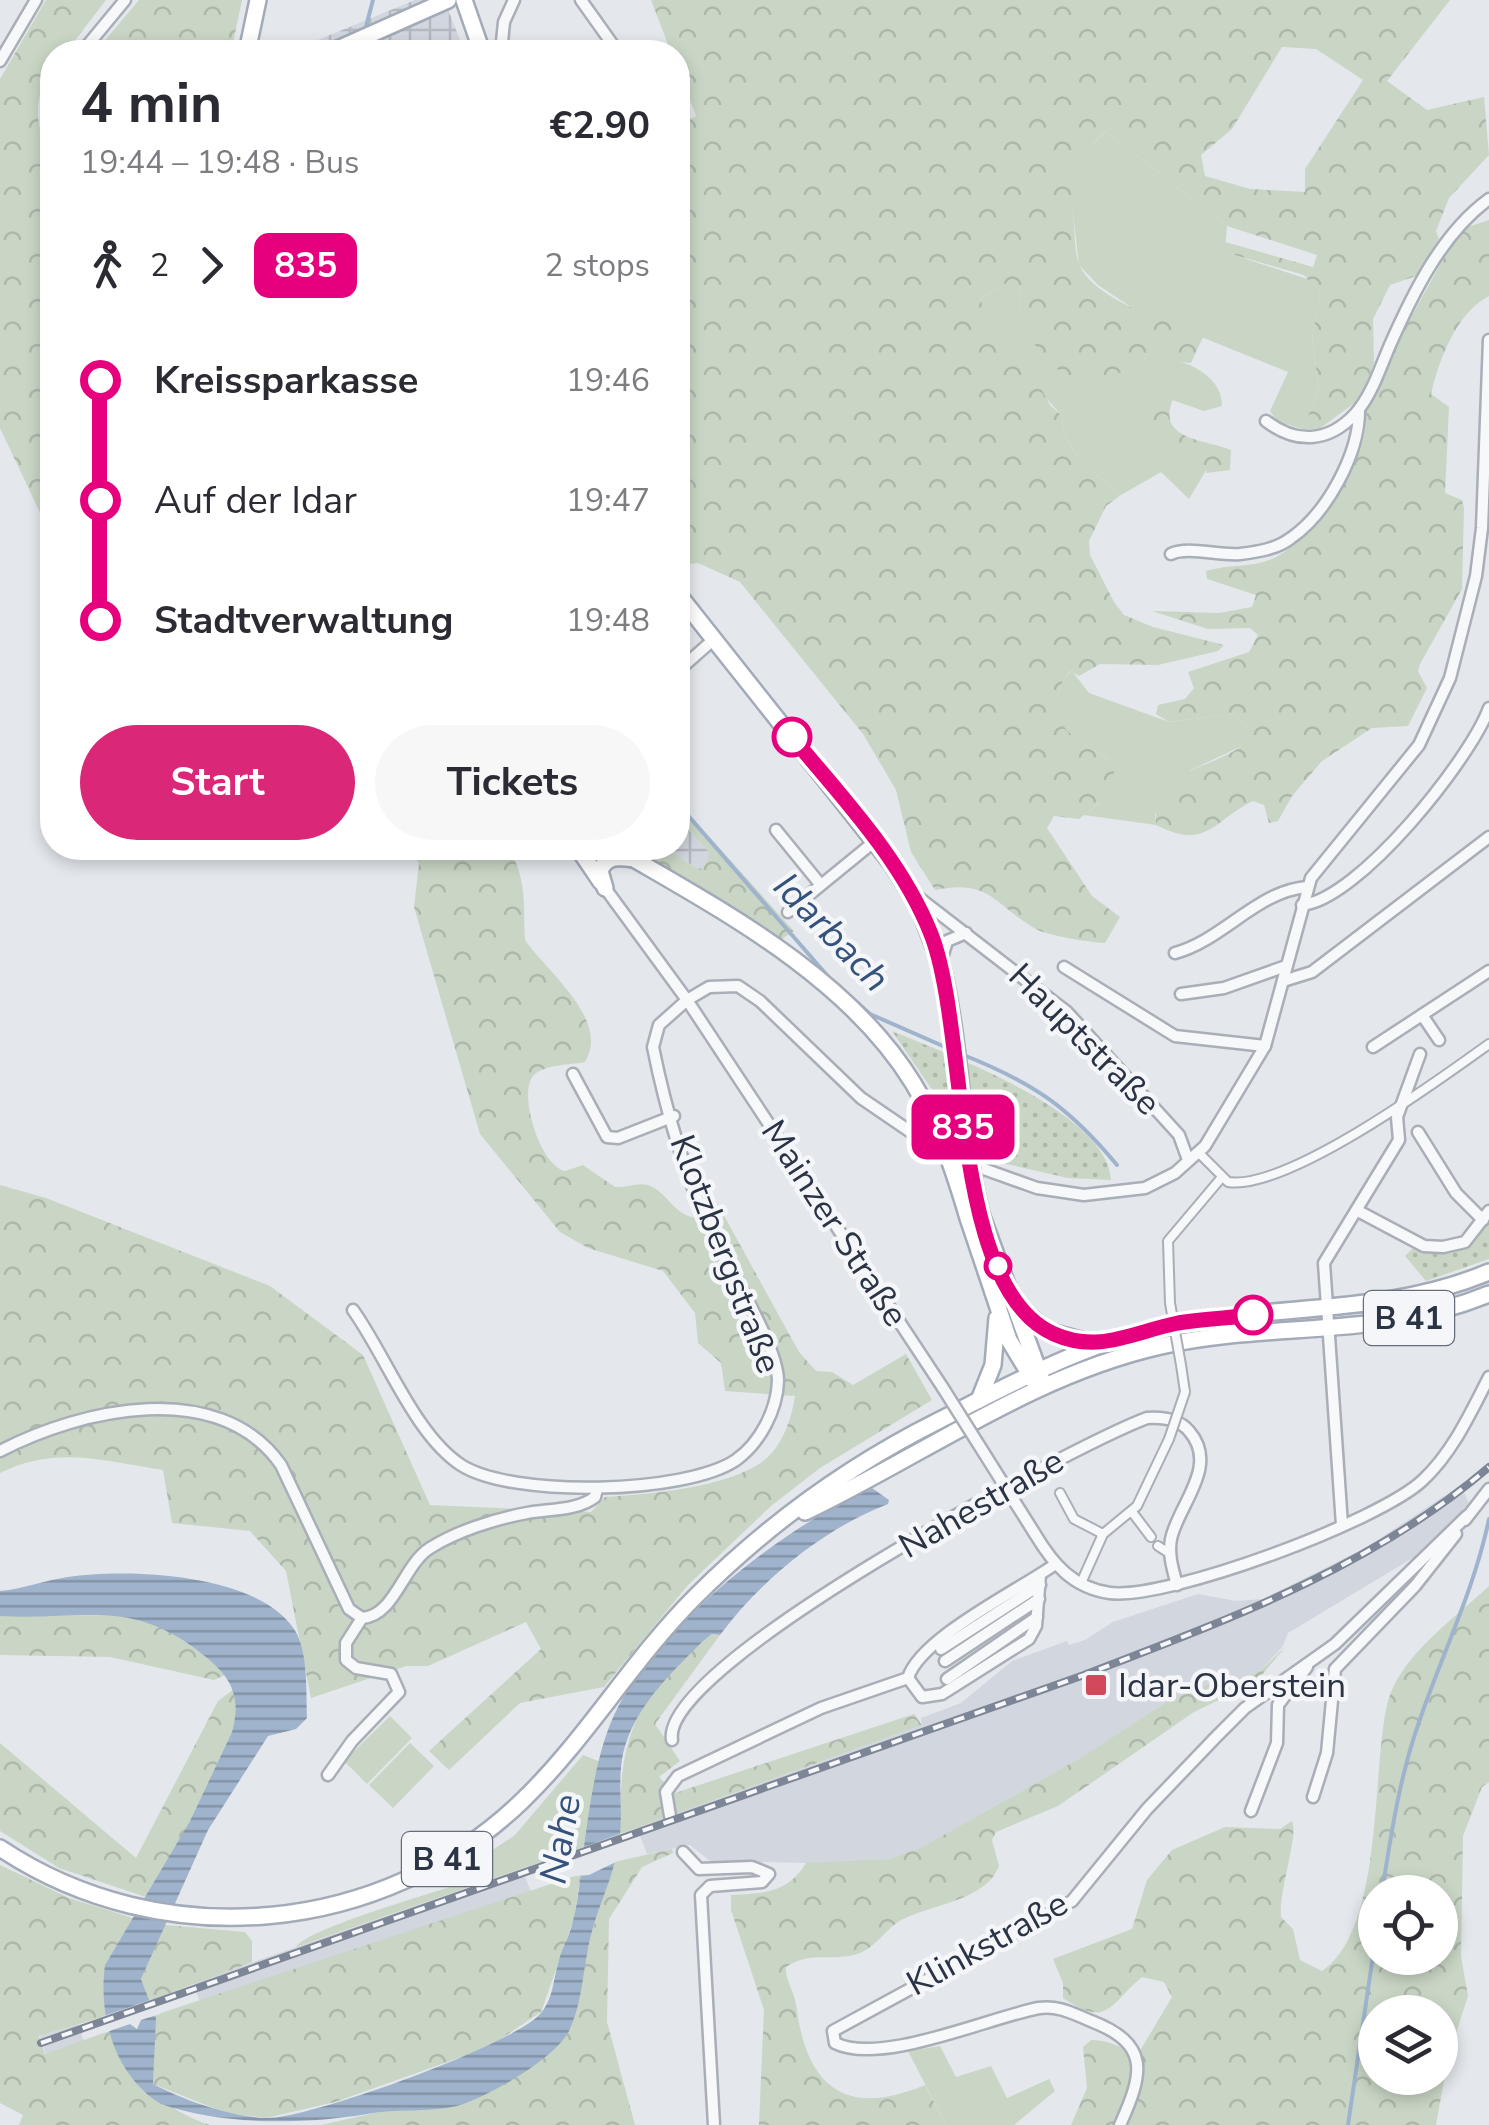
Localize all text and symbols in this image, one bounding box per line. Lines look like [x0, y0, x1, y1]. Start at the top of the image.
text: 4 min [80, 66, 222, 141]
text: €2.90 [549, 100, 650, 151]
text: 19:44 – 19:48 · Bus [80, 141, 359, 184]
icon: walk [80, 238, 135, 293]
icon: forward [184, 238, 239, 293]
text: 835 [274, 242, 337, 289]
text: 2 [150, 244, 169, 287]
text: 2 stops [544, 244, 650, 287]
text: Kreissparkasse [154, 355, 418, 406]
text: 19:46 [566, 359, 650, 402]
text: Auf der Idar [154, 475, 357, 526]
text: 19:47 [566, 479, 650, 522]
text: Stadtverwaltung [154, 595, 453, 646]
text: 19:48 [566, 599, 650, 642]
unlabelled marker [773, 718, 811, 756]
button: Start [80, 725, 355, 840]
button: Tickets [375, 725, 650, 840]
water label: Idarbach [762, 862, 901, 1003]
street label: Hauptstraße [998, 953, 1171, 1126]
line badge: 835 [906, 1094, 1020, 1160]
text: 835 [931, 1104, 995, 1151]
street label: Mainzer Straße [750, 1111, 919, 1336]
street label: Klotzbergstraße [659, 1128, 793, 1380]
unlabelled marker [985, 1253, 1011, 1279]
road number: B 41 [1364, 1291, 1454, 1345]
unlabelled marker [1234, 1296, 1272, 1334]
street label: Nahestraße [890, 1437, 1072, 1570]
place label: Idar-Oberstein [1118, 1662, 1346, 1709]
marker: Idar-Oberstein [1083, 1672, 1109, 1698]
water label: Nahe [528, 1790, 593, 1888]
road number: B 41 [402, 1832, 492, 1886]
map controls [1358, 1875, 1458, 2095]
button: locate [1358, 1875, 1458, 1975]
street label: Klinkstraße [898, 1880, 1076, 2007]
button: layers [1358, 1995, 1458, 2095]

